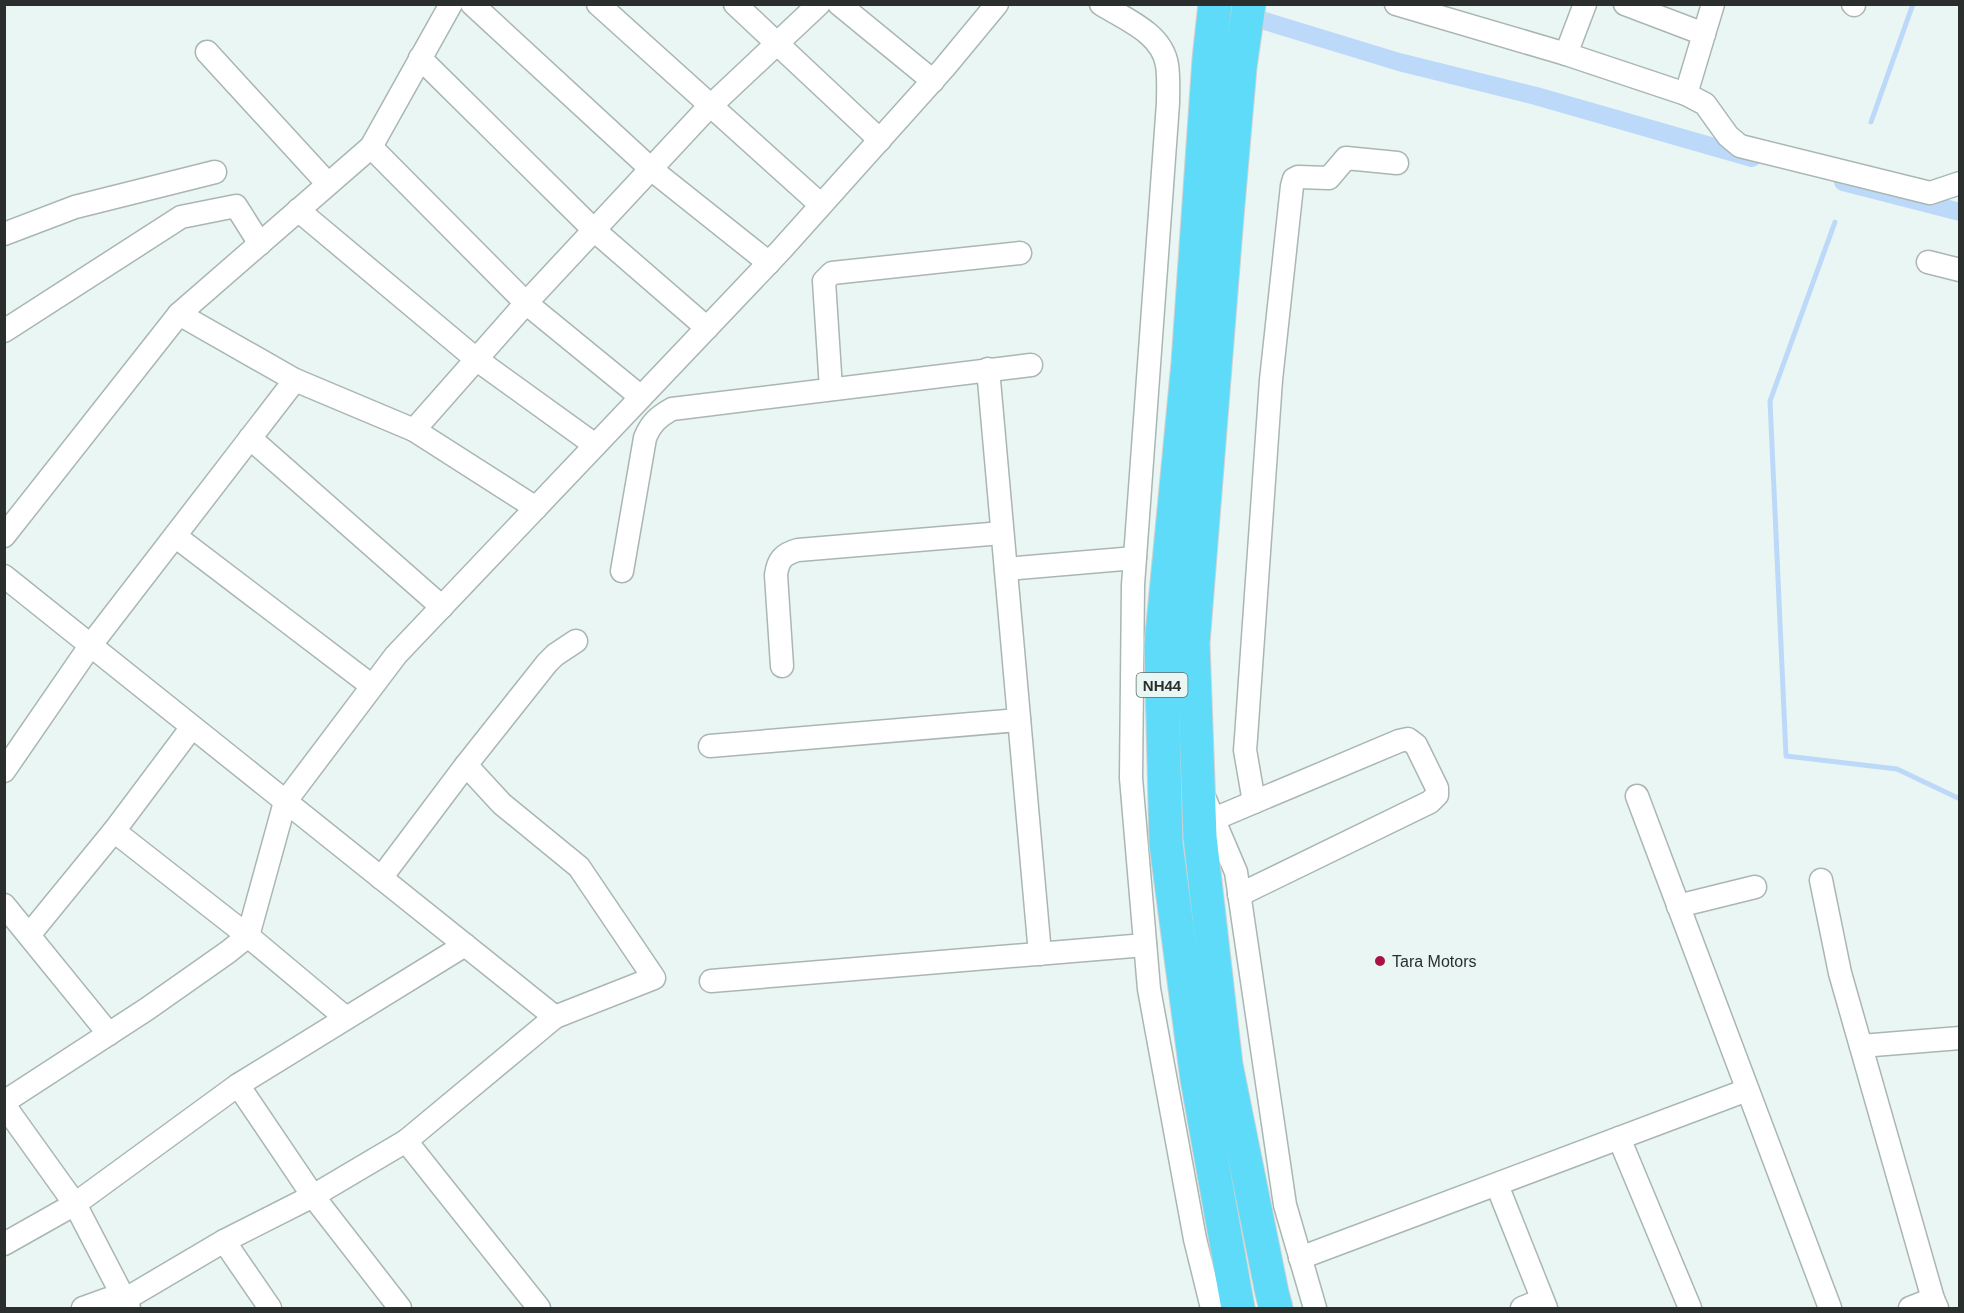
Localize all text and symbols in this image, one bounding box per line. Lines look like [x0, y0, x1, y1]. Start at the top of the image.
road number: NH44 [1136, 673, 1188, 697]
place label: Tara Motors [1392, 953, 1476, 970]
marker: Tara Motors [1373, 954, 1387, 968]

